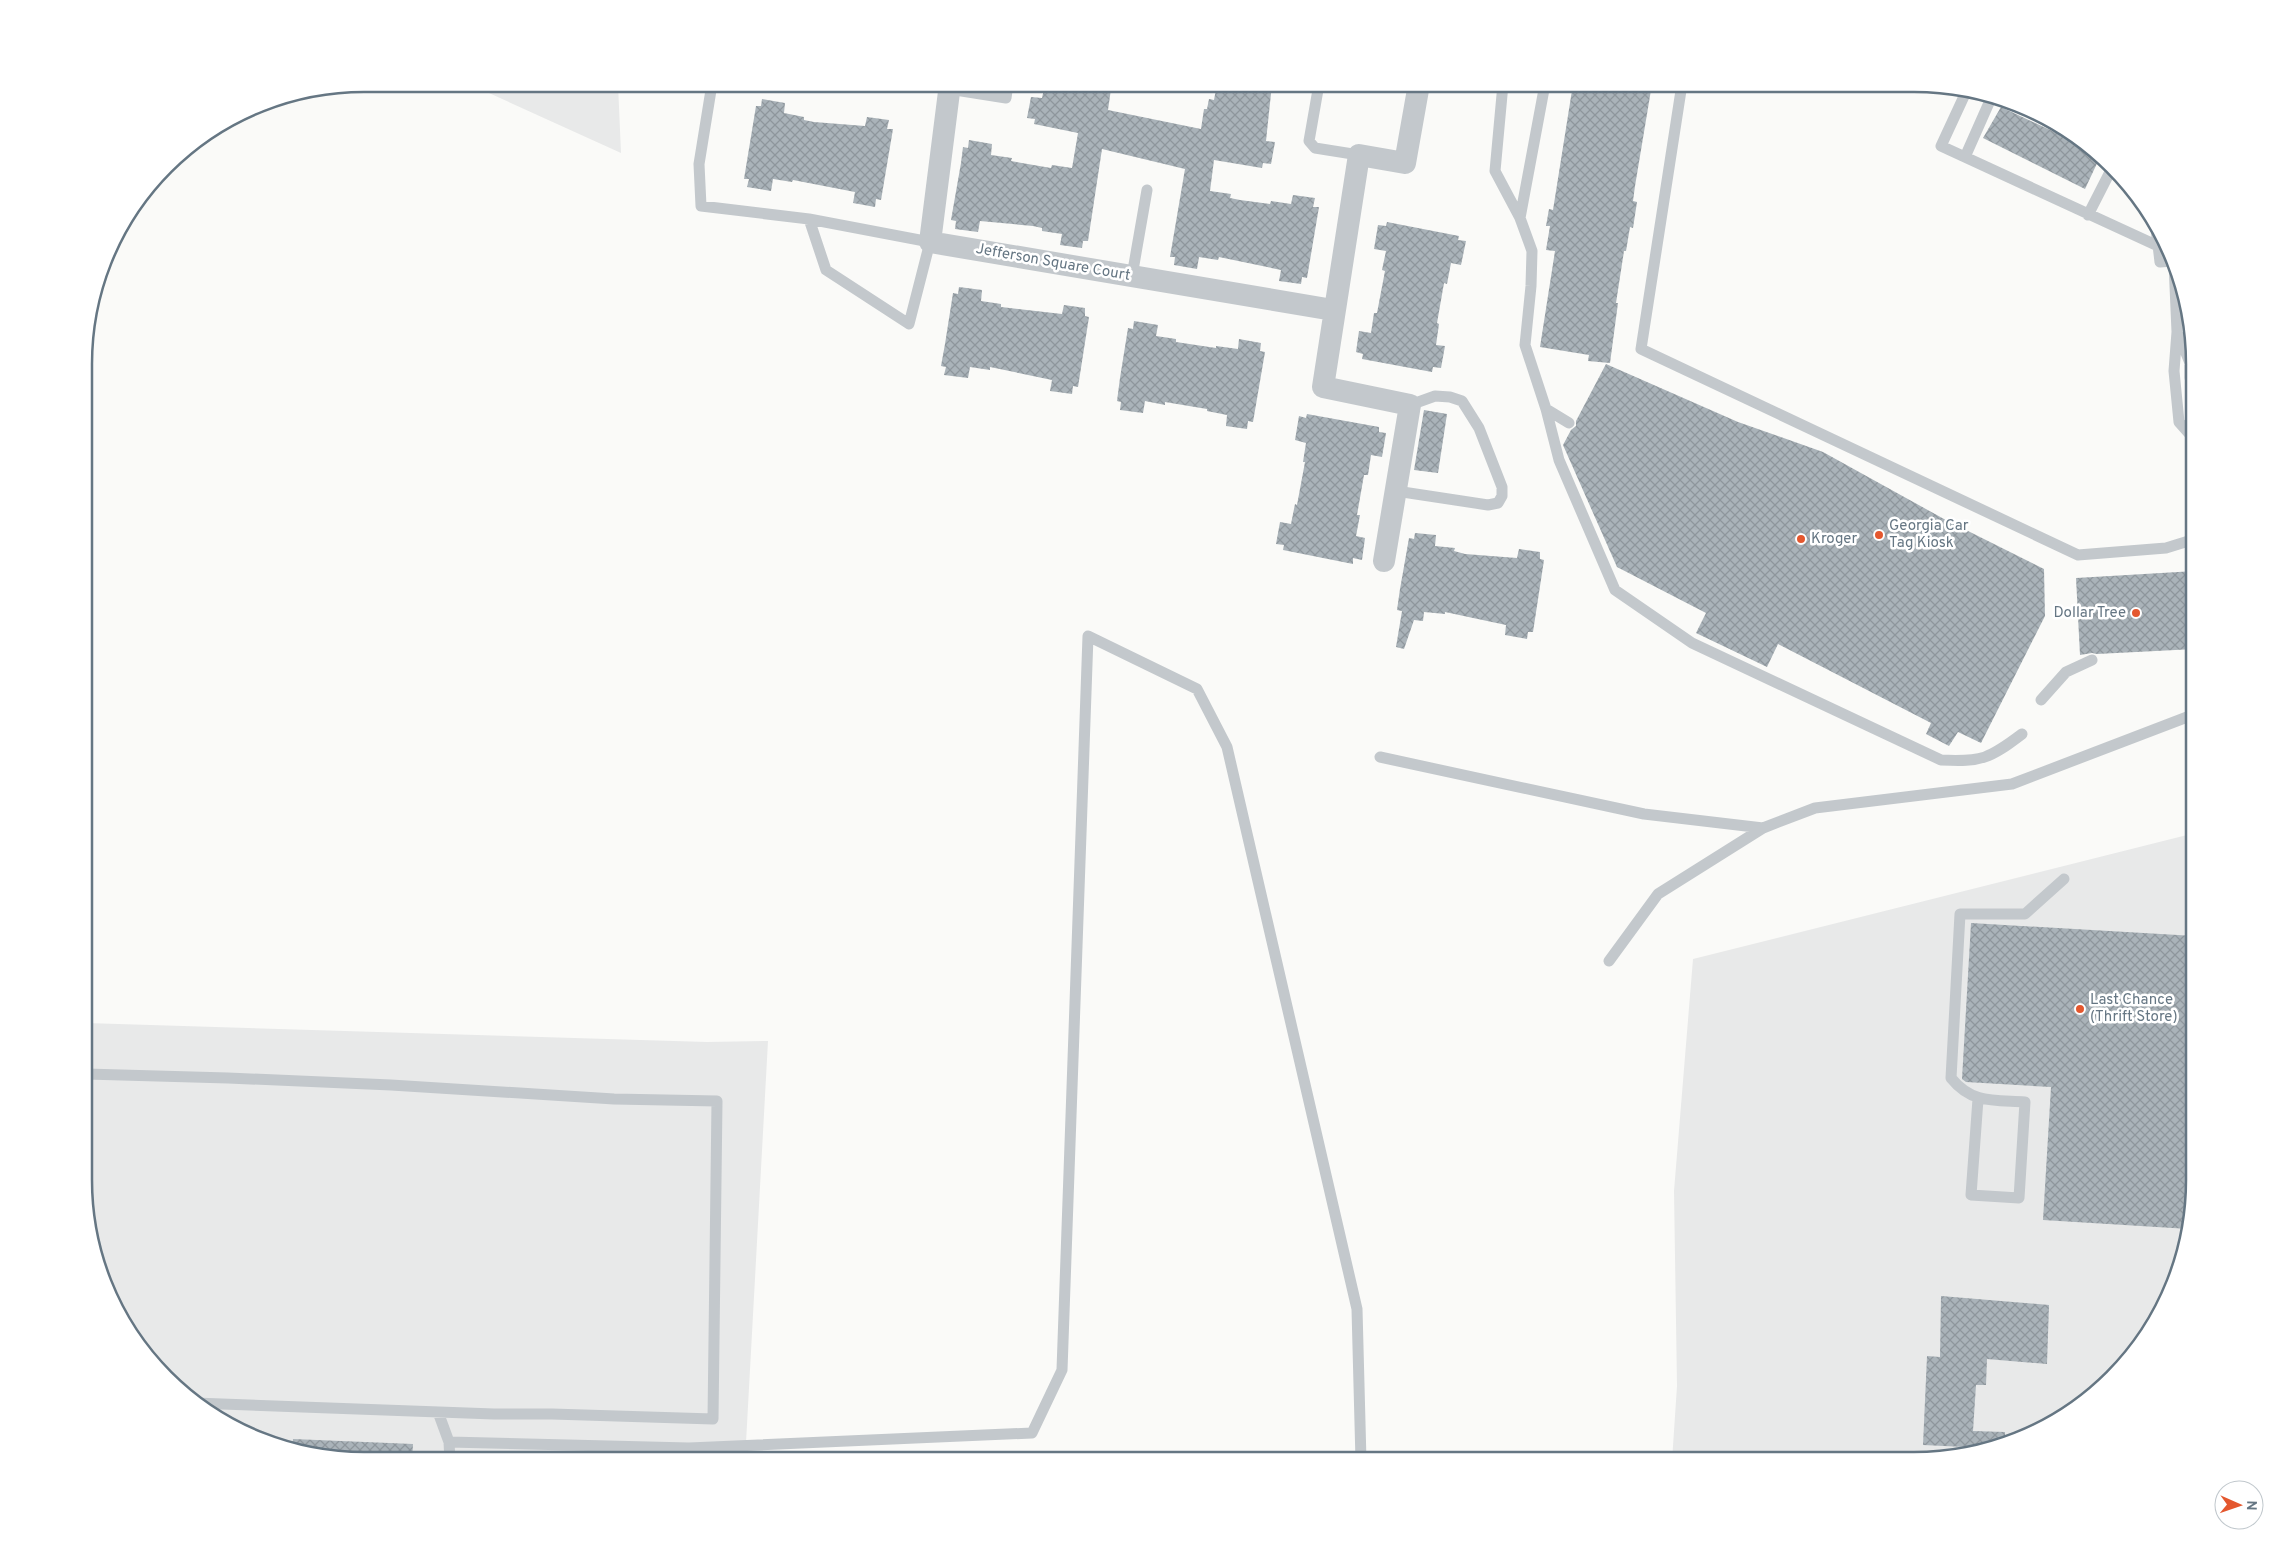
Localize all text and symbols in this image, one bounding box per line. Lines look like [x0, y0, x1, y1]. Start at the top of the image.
street label: Jefferson Square Court [974, 240, 1132, 286]
place label: Georgia Car Tag Kiosk [1889, 517, 1969, 553]
marker: Georgia Car Tag Kiosk [1873, 529, 1885, 541]
place label: Kroger [1811, 530, 1858, 549]
marker: Kroger [1795, 533, 1807, 545]
place label: Dollar Tree [2054, 604, 2126, 623]
marker: Dollar Tree [2130, 607, 2142, 619]
place label: Last Chance (Thrift Store) [2090, 991, 2178, 1027]
marker: Last Chance (Thrift Store) [2074, 1003, 2086, 1015]
north arrow [2214, 1480, 2264, 1530]
text: N [2242, 1500, 2259, 1511]

